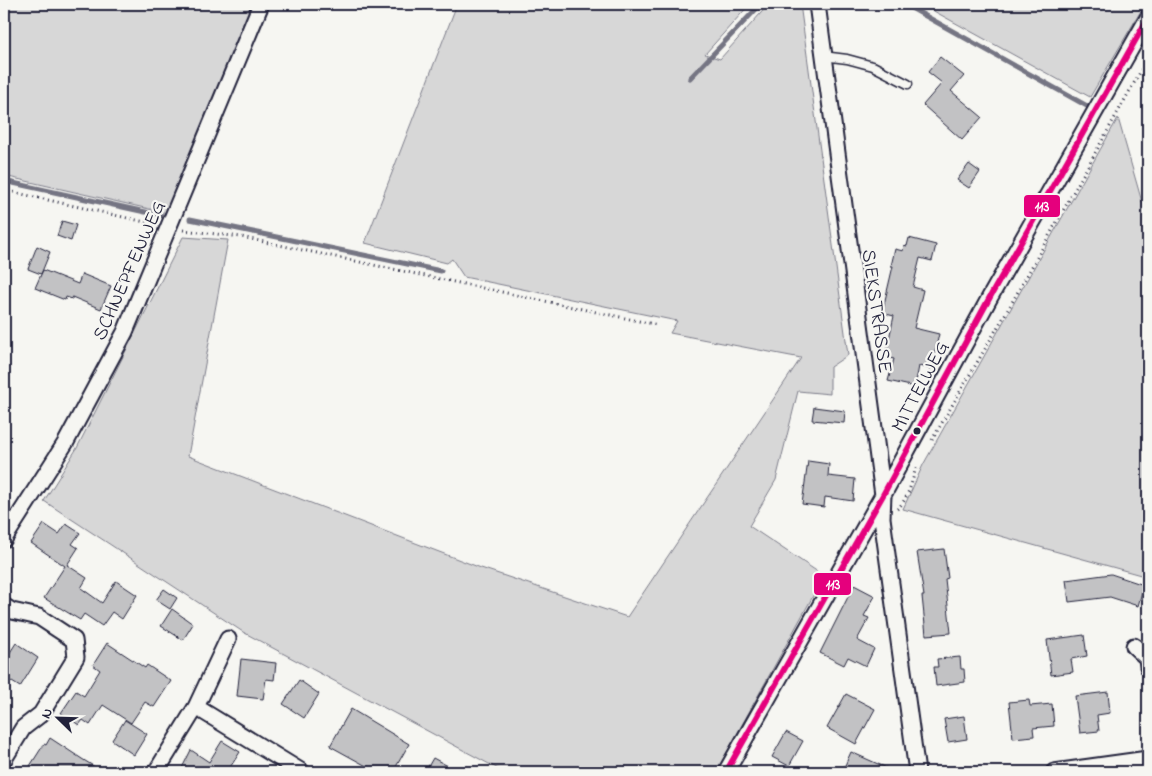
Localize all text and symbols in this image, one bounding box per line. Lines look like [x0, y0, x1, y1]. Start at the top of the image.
line badge: 113 [1023, 194, 1061, 218]
street label: SCHNEPFENWEG [86, 197, 174, 346]
text: 113 [1035, 197, 1050, 218]
street label: SIEKSTRASSE [852, 248, 899, 375]
street label: MITTELWEG [885, 336, 957, 438]
unlabelled marker [912, 426, 922, 436]
line badge: 113 [813, 572, 852, 596]
text: 113 [826, 575, 841, 596]
north arrow [32, 694, 82, 744]
text: N [36, 705, 59, 722]

